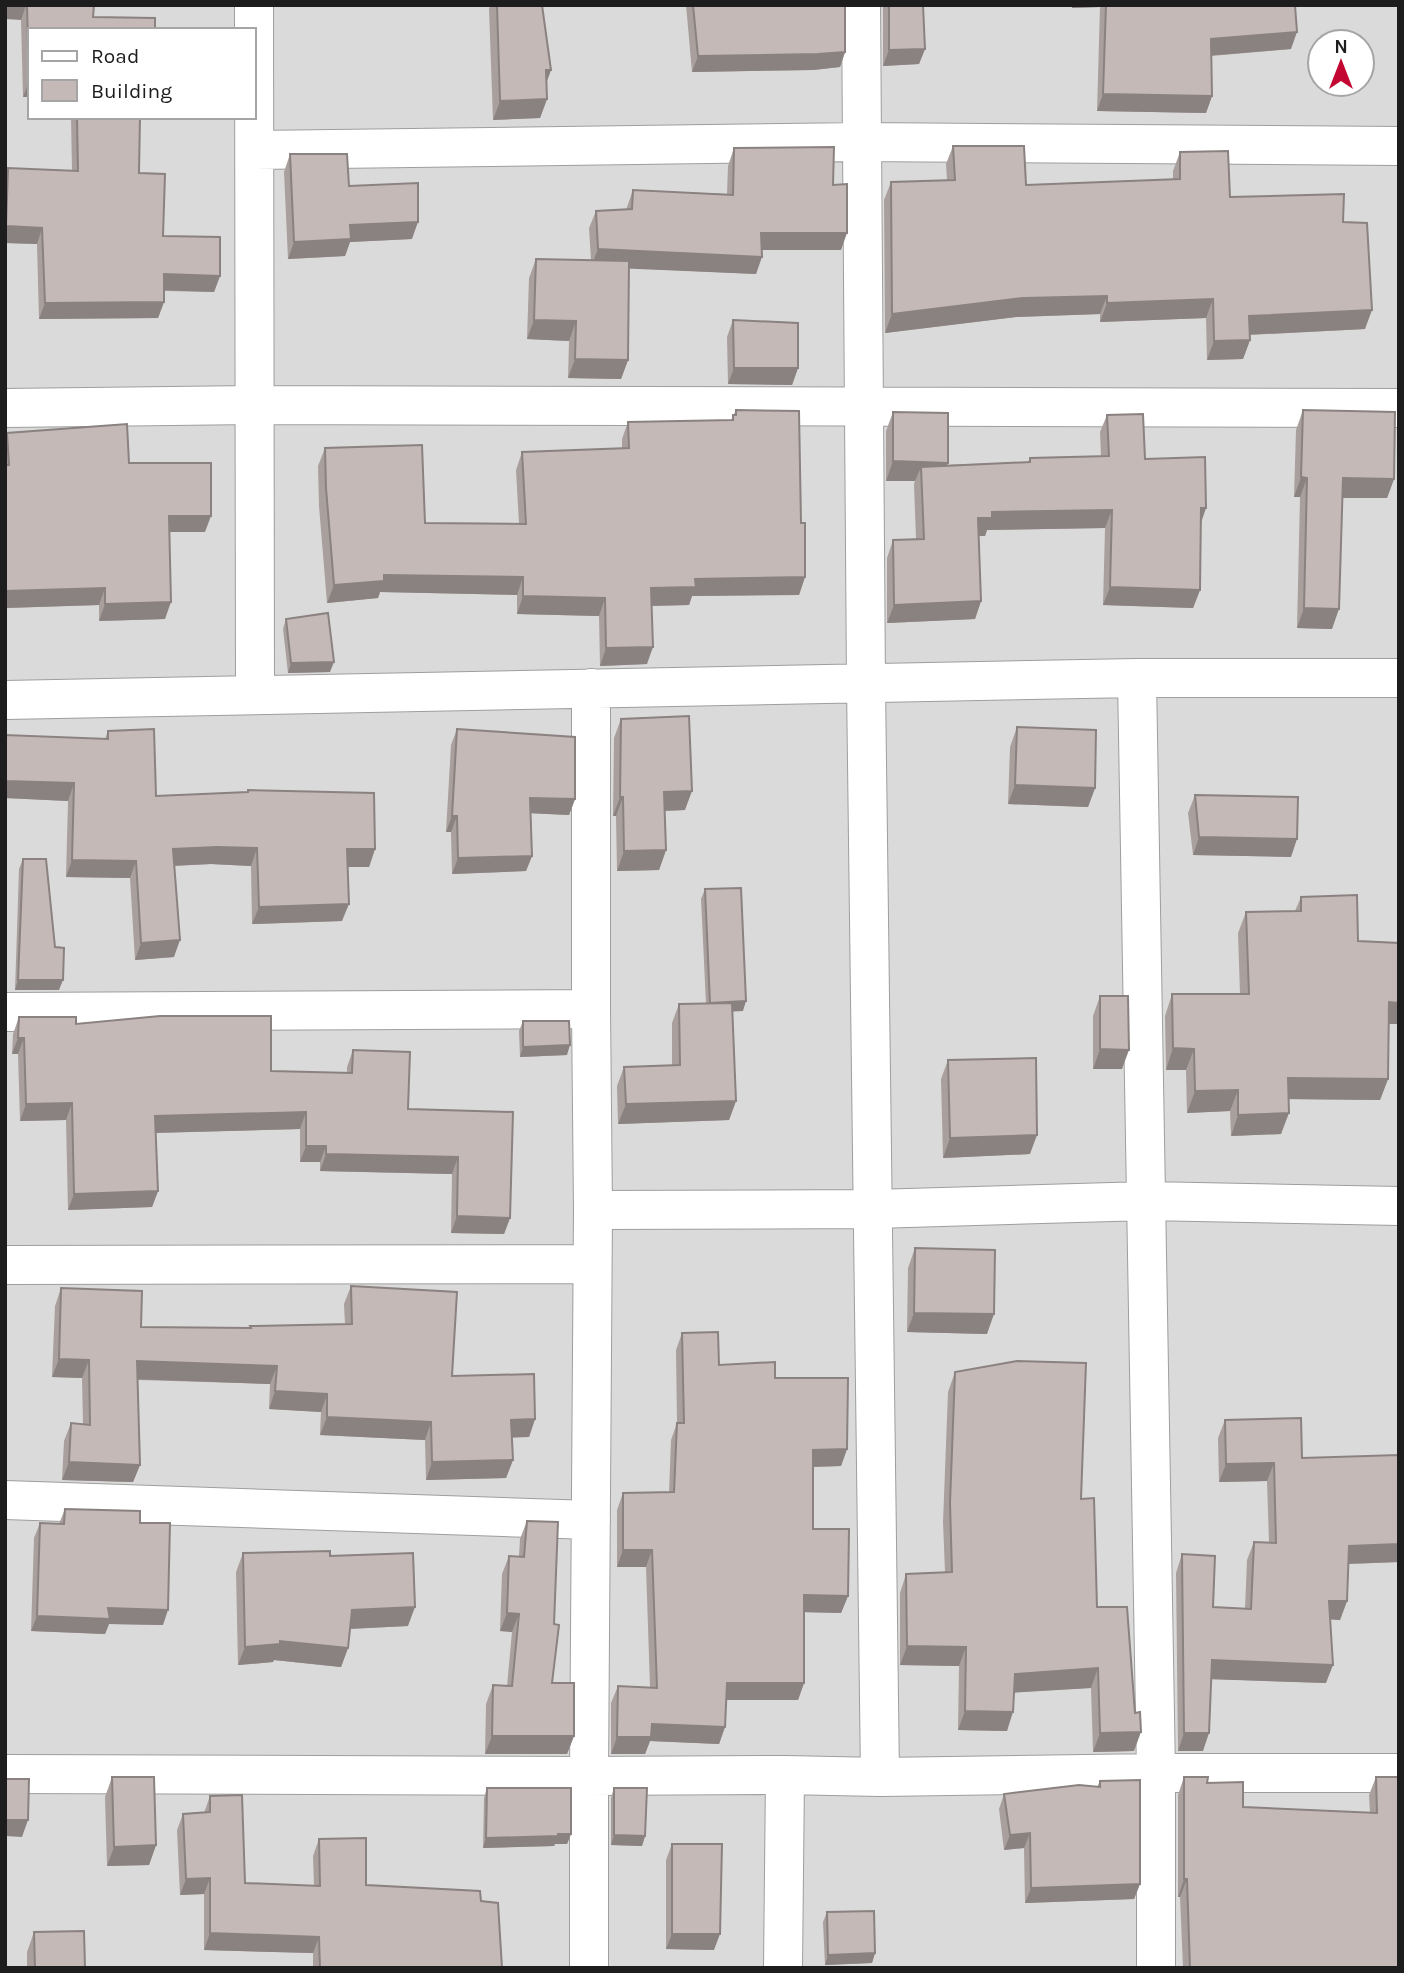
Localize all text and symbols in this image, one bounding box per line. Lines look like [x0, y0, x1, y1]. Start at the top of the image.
legend [28, 28, 256, 119]
north arrow [1306, 28, 1376, 98]
text: N [1334, 36, 1348, 58]
text: Road [91, 44, 139, 68]
text: Building [91, 79, 172, 103]

